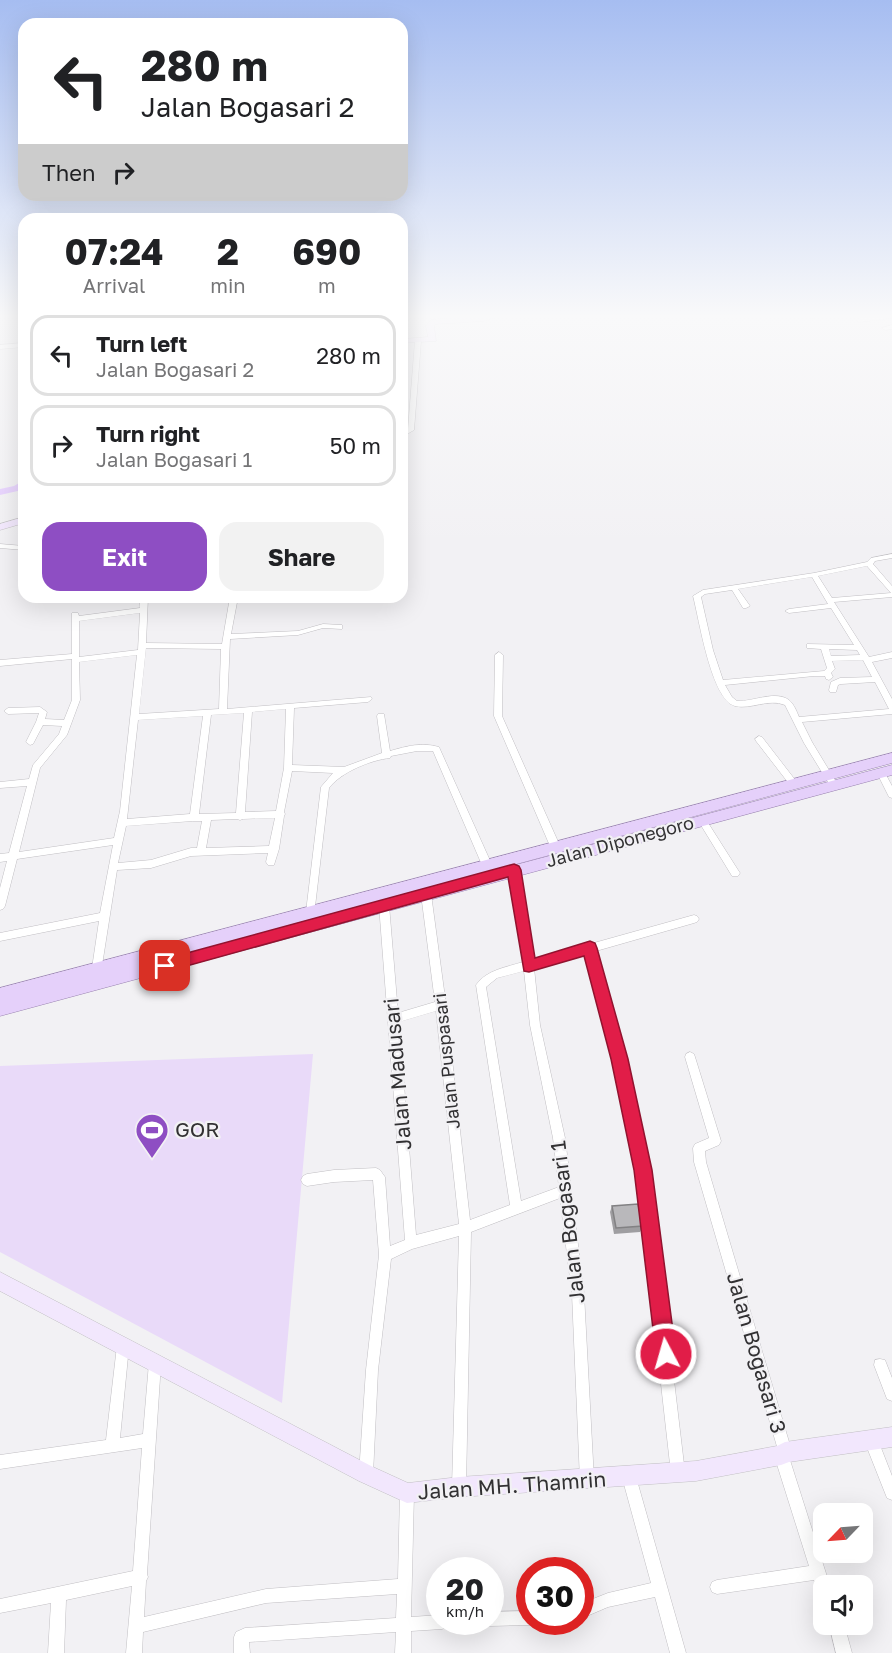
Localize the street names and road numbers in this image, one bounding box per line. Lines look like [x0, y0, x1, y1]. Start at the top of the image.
street label: Jalan Diponegoro [543, 811, 696, 871]
street label: Jalan Puspasari [428, 992, 464, 1130]
street label: Jalan Madusari [377, 997, 417, 1151]
street label: Jalan Bogasari 1 [544, 1139, 590, 1305]
street label: Jalan Bogasari 3 [722, 1269, 792, 1436]
street label: Jalan MH. Thamrin [417, 1465, 607, 1505]

